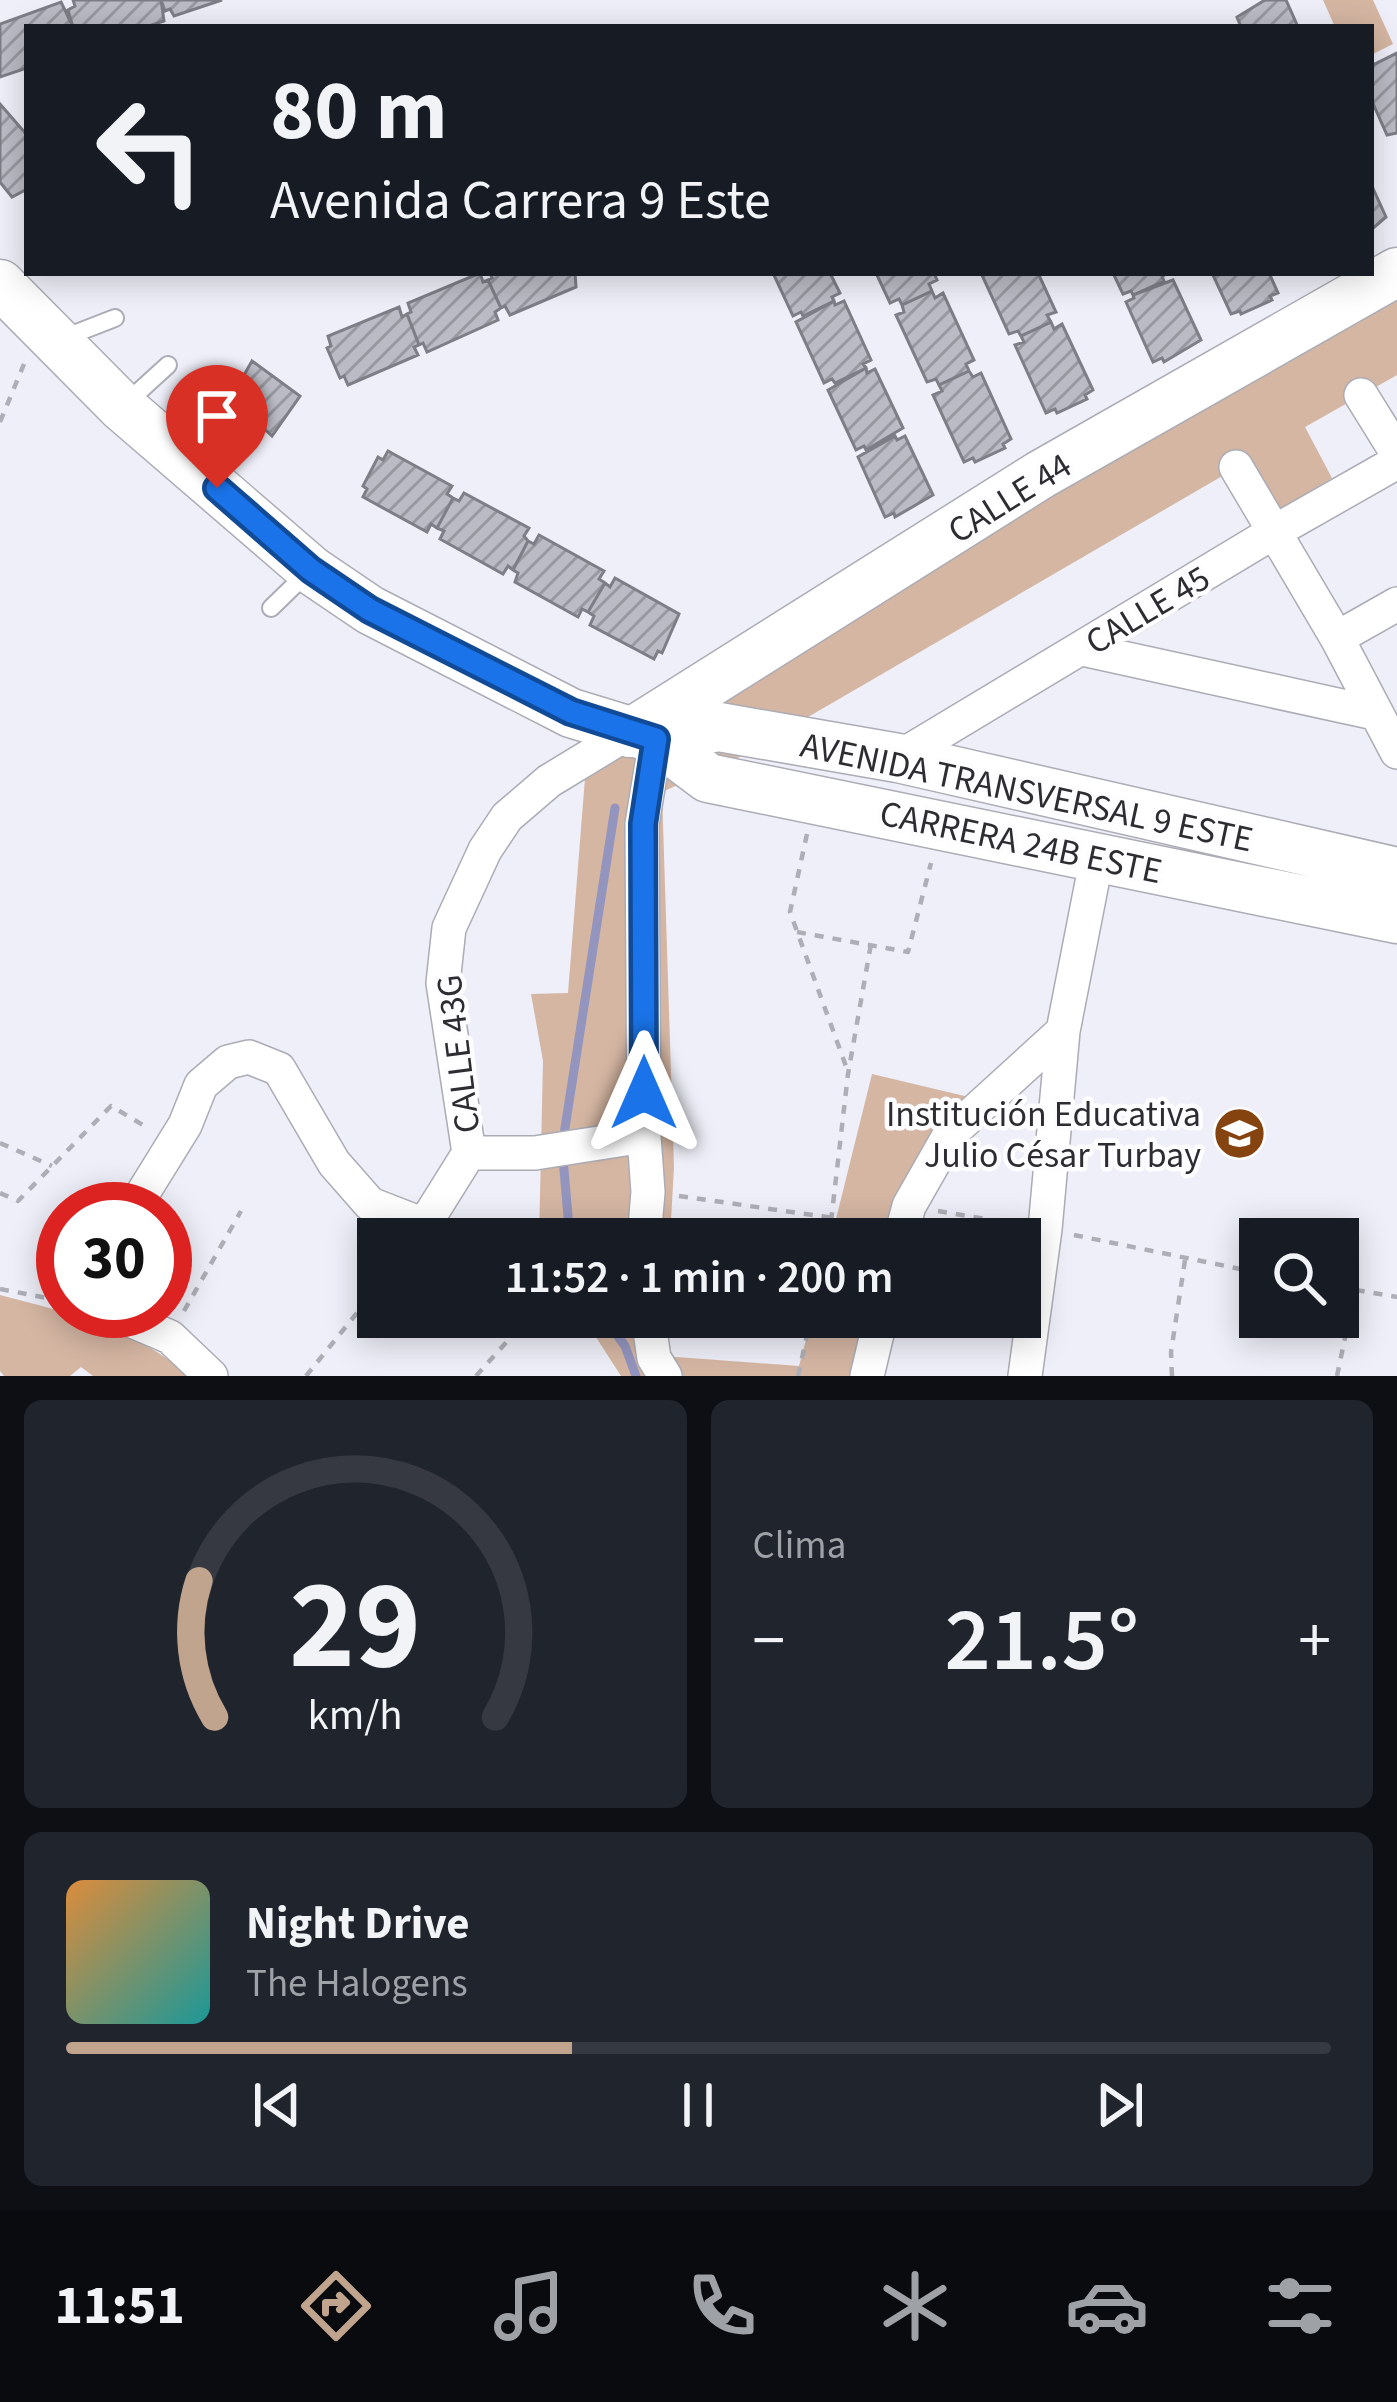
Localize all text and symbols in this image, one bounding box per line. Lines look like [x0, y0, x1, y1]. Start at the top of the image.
text: 80 m [270, 52, 448, 172]
icon: left [72, 72, 228, 228]
text: Avenida Carrera 9 Este [270, 163, 771, 240]
pin [166, 365, 268, 488]
icon: arrive [184, 383, 250, 449]
street label: CALLE 44 [938, 440, 1081, 556]
street label: CALLE 45 [1076, 553, 1220, 667]
street label: AVENIDA TRANSVERSAL 9 ESTE [796, 720, 1258, 865]
street label: CARRERA 24B ESTE [875, 788, 1166, 897]
street label: CALLE 43G [423, 972, 494, 1136]
position arrow [581, 1030, 707, 1156]
place label: Institución Educativa Julio César Turbay [886, 1089, 1201, 1181]
school or university icon: Institución Educativa Julio César Turbay [1212, 1106, 1268, 1162]
speed limit sign: 30 [36, 1182, 192, 1338]
map controls [1239, 1218, 1359, 1338]
button: search [1239, 1218, 1359, 1338]
text: 11:52 · 1 min · 200 m [505, 1246, 893, 1310]
text: Clima [753, 1518, 846, 1574]
text: 29 [289, 1538, 421, 1716]
text: 21.5° [944, 1577, 1139, 1705]
text: − [753, 1594, 785, 1688]
text: + [1298, 1594, 1331, 1688]
text: km/h [308, 1685, 403, 1746]
text: Night Drive [246, 1892, 470, 1956]
text: The Halogens [246, 1956, 468, 2012]
icon: previous [244, 2072, 310, 2138]
icon: pause [665, 2072, 731, 2138]
icon: next [1087, 2072, 1153, 2138]
icon: directions [294, 2264, 378, 2348]
icon: music [487, 2264, 571, 2348]
icon: phone [680, 2264, 764, 2348]
icon: climate [873, 2264, 957, 2348]
icon: car [1065, 2264, 1149, 2348]
icon: filters [1258, 2264, 1342, 2348]
text: 11:51 [54, 2268, 185, 2345]

